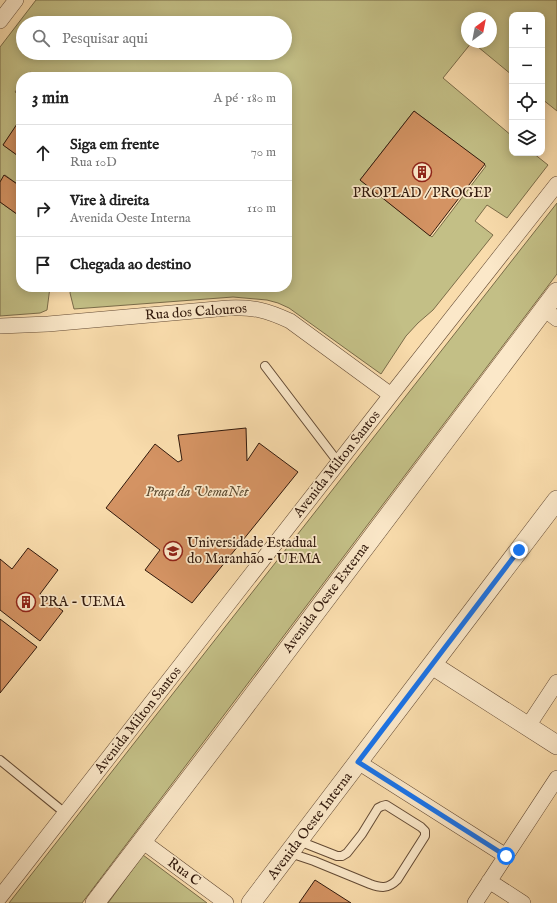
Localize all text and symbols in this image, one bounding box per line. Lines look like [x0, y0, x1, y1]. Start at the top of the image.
north arrow [461, 12, 497, 48]
map controls [509, 12, 545, 156]
button: + [509, 12, 545, 48]
search box [16, 16, 292, 60]
icon: search [30, 27, 52, 49]
text: Pesquisar aqui [62, 29, 148, 48]
button: − [509, 48, 545, 84]
button: locate [509, 84, 545, 120]
text: 3 min [32, 88, 69, 109]
text: A pé · 180 m [214, 90, 276, 107]
button: layers [509, 120, 545, 156]
text: Siga em frente [70, 135, 159, 154]
icon: ahead [32, 142, 54, 164]
text: 70 m [251, 144, 276, 161]
text: Rua 10D [70, 154, 117, 171]
building icon: PROPLAD / PROGEP [411, 161, 433, 183]
place label: PROPLAD / PROGEP [353, 184, 491, 202]
text: Vire à direita [70, 191, 149, 210]
icon: right [32, 198, 54, 220]
text: 110 m [247, 200, 276, 217]
text: Avenida Oeste Interna [70, 210, 191, 227]
icon: arrive [32, 254, 54, 276]
text: Chegada ao destino [70, 255, 191, 274]
street label: Rua dos Calouros [144, 299, 248, 325]
street label: Avenida Milton Santos [289, 407, 384, 522]
park label: Praça da UemaNet [145, 483, 249, 501]
place label: Universidade Estadual do Maranhão - UEMA [187, 534, 321, 568]
street label: Avenida Oeste Externa [278, 539, 374, 657]
school or university icon: Universidade Estadual do Maranhão - UEMA [162, 540, 184, 562]
route end [510, 541, 528, 559]
building icon: PRA - UEMA [15, 591, 37, 613]
place label: PRA - UEMA [40, 593, 125, 611]
street label: Avenida Milton Santos [90, 663, 185, 778]
street label: Avenida Oeste Interna [263, 768, 357, 884]
route start [497, 847, 515, 865]
street label: Rua C [164, 854, 204, 890]

